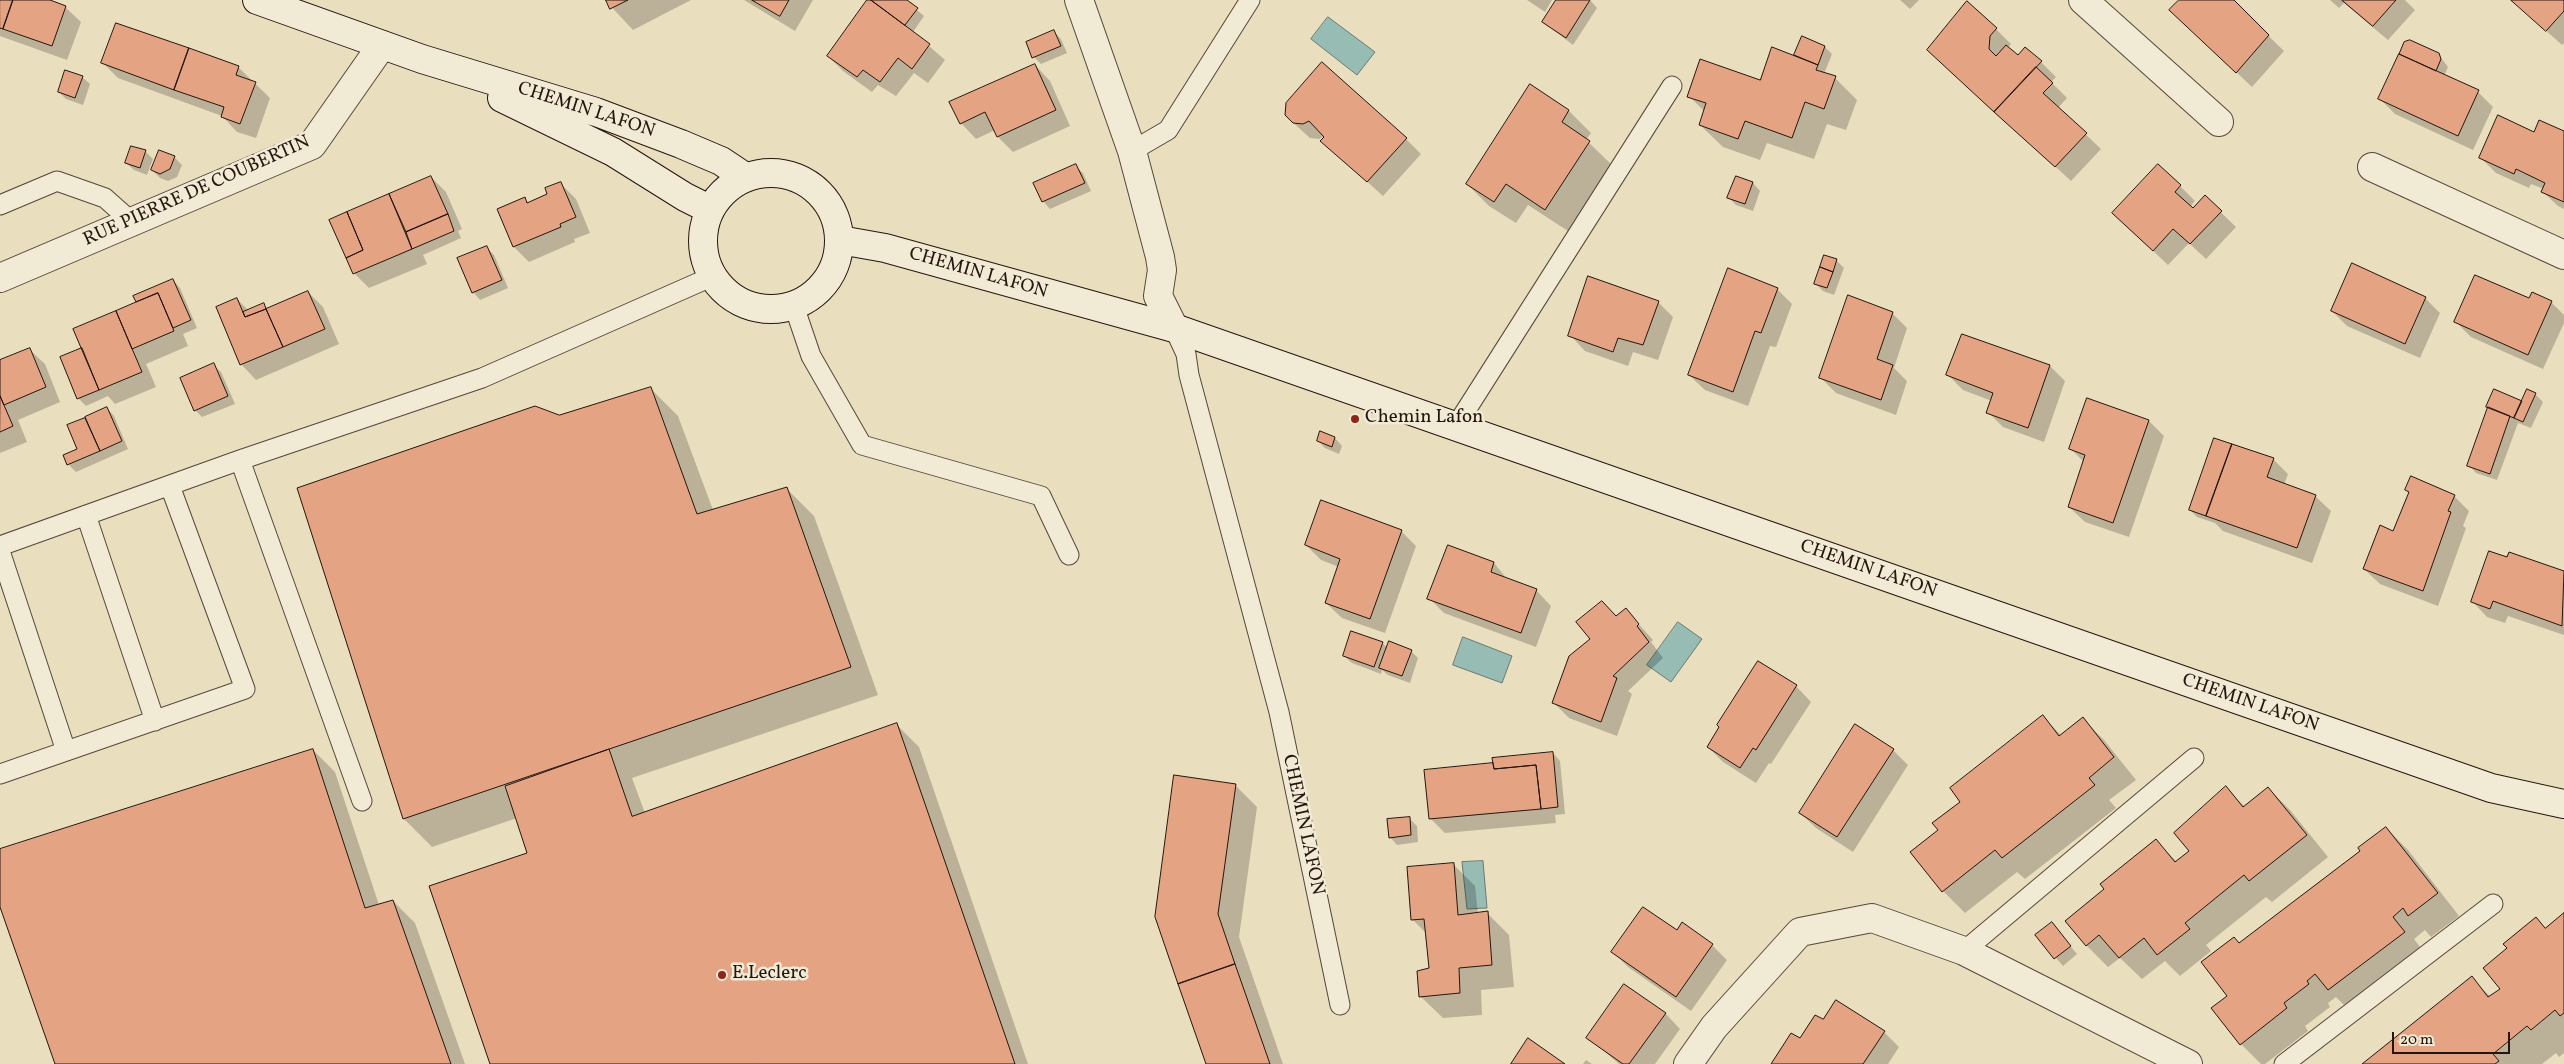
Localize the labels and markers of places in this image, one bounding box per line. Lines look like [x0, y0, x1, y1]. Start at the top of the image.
place label: Chemin Lafon [1365, 408, 1483, 430]
marker: Chemin Lafon [1349, 413, 1361, 425]
place label: E.Leclerc [732, 964, 807, 986]
marker: E.Leclerc [716, 969, 728, 981]

